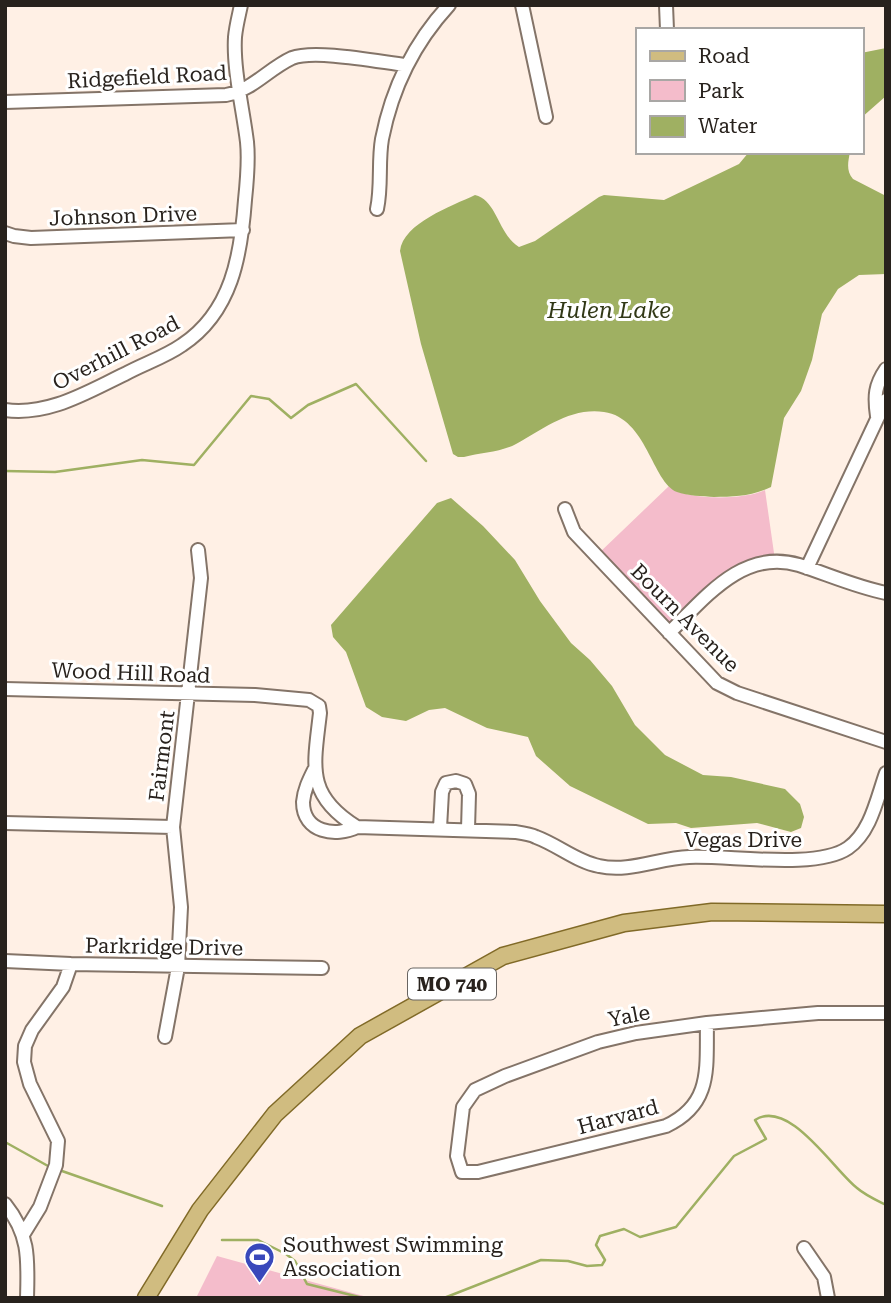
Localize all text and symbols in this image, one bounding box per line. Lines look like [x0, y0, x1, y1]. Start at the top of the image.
legend [636, 28, 863, 154]
text: Road [698, 44, 750, 68]
street label: Ridgefield Road [67, 61, 228, 93]
text: Park [698, 79, 744, 103]
text: Water [698, 114, 758, 138]
street label: Johnson Drive [49, 201, 197, 231]
water label: Hulen Lake [546, 297, 671, 324]
street label: Overhill Road [49, 311, 184, 395]
street label: Bourn Avenue [626, 559, 744, 677]
street label: Wood Hill Road [51, 658, 211, 688]
street label: Fairmont [145, 709, 180, 803]
street label: Vegas Drive [684, 828, 802, 852]
street label: Parkridge Drive [85, 934, 243, 960]
road number: MO 740 [408, 968, 496, 1000]
street label: Yale [606, 1000, 652, 1032]
street label: Harvard [575, 1095, 662, 1139]
place label: Southwest Swimming Association [283, 1233, 503, 1281]
sports icon: Southwest Swimming Association [243, 1240, 277, 1284]

